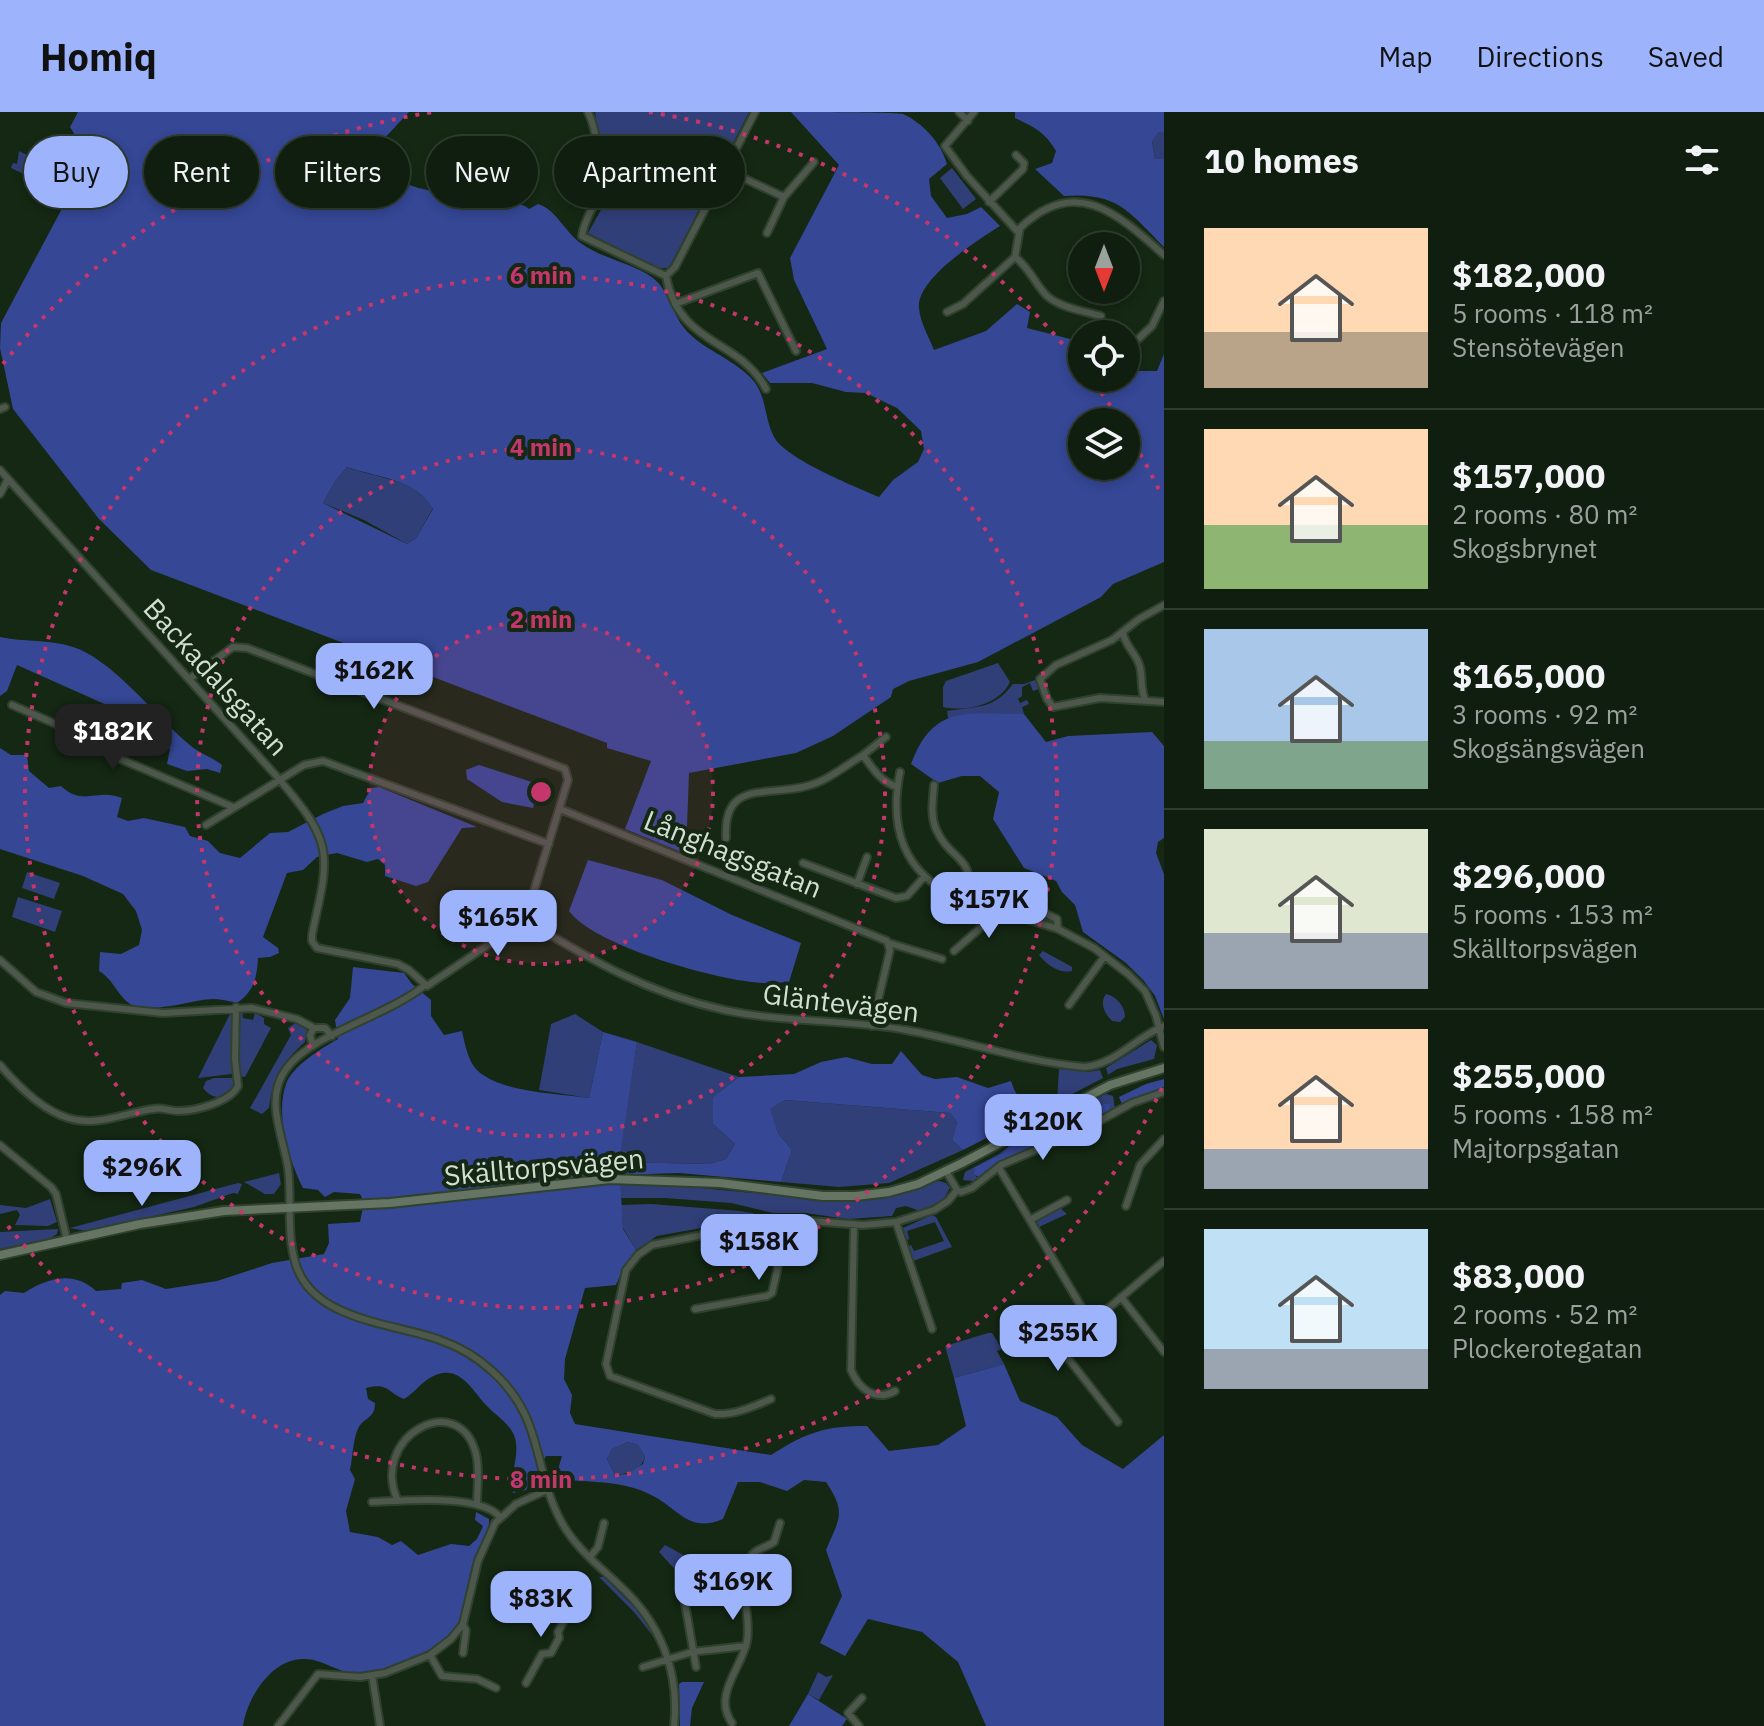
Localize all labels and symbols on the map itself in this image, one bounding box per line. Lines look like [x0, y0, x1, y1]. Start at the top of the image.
north arrow [1068, 232, 1140, 304]
text: 6 min [510, 259, 572, 291]
text: 4 min [510, 431, 572, 463]
street label: Backadalsgatan [136, 590, 297, 763]
text: 2 min [510, 603, 572, 635]
pin: $162K [318, 643, 430, 711]
pin: $182K [57, 704, 169, 772]
centre of rings [527, 778, 555, 806]
street label: Långhagsgatan [639, 801, 828, 906]
pin: $157K [933, 872, 1045, 940]
pin: $165K [442, 890, 554, 958]
street label: Gläntevägen [761, 975, 921, 1030]
pin: $120K [987, 1094, 1099, 1162]
street label: Skälltorpsvägen [443, 1139, 645, 1194]
pin: $296K [86, 1140, 198, 1208]
pin: $158K [703, 1214, 815, 1282]
pin: $255K [1002, 1305, 1114, 1373]
text: 8 min [510, 1463, 572, 1495]
pin: $169K [677, 1554, 789, 1622]
pin: $83K [494, 1571, 588, 1639]

